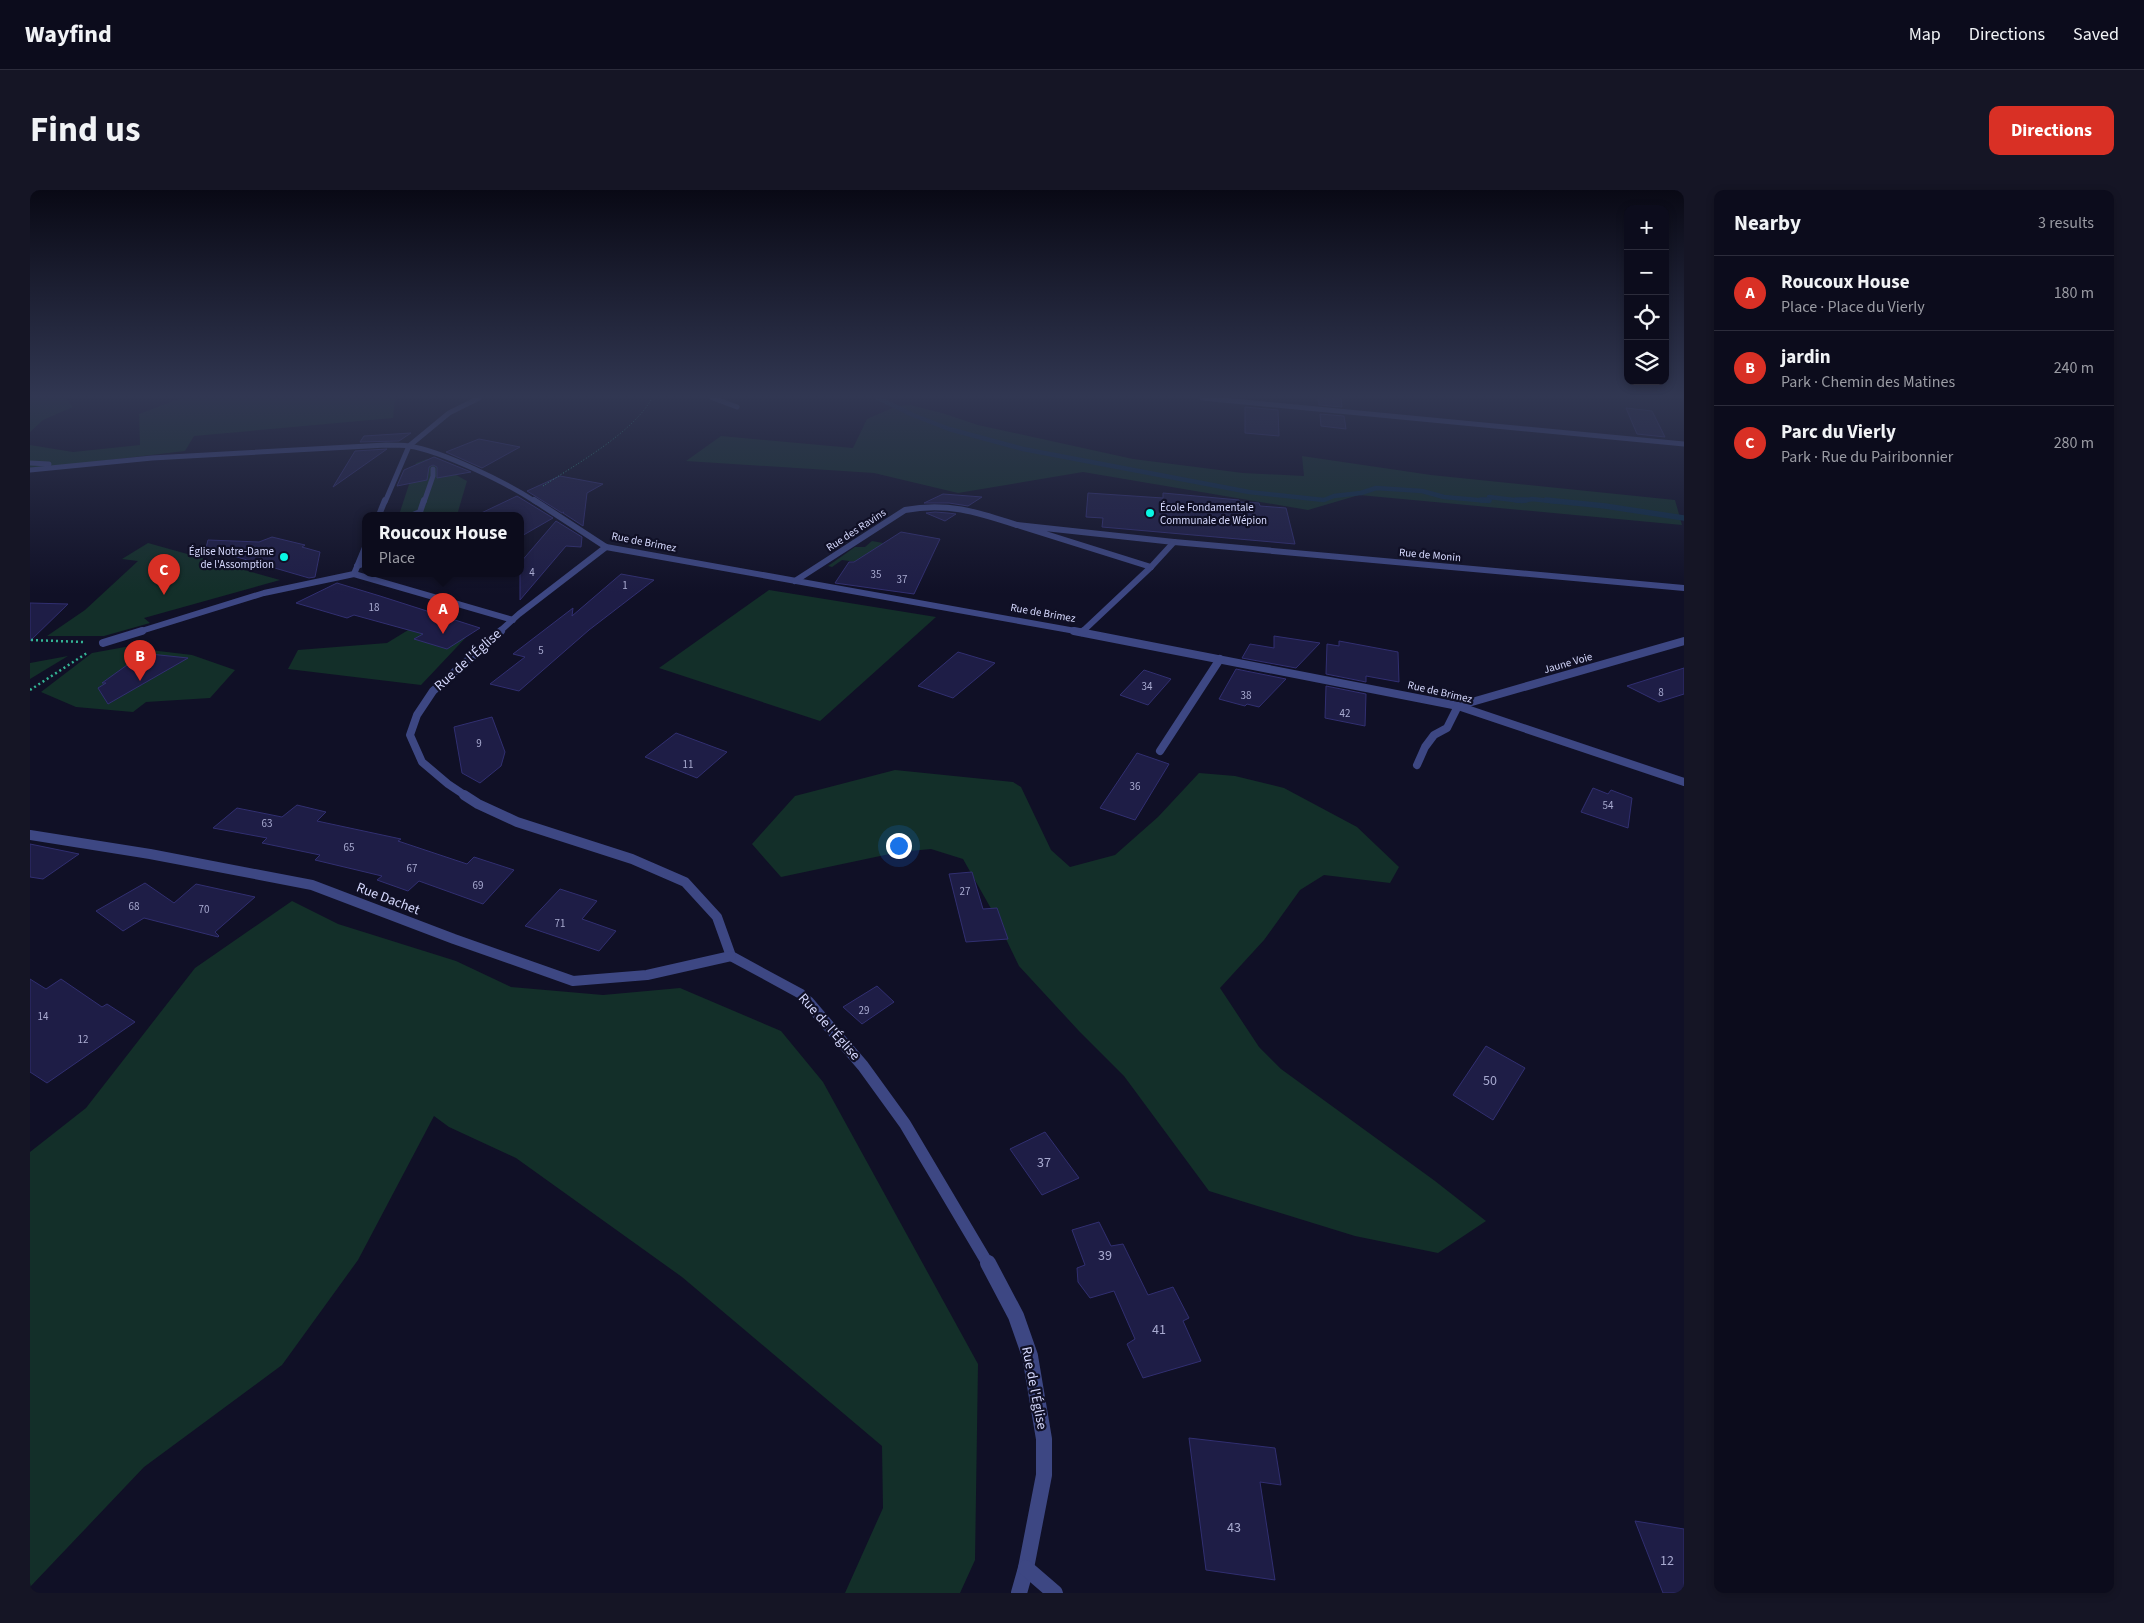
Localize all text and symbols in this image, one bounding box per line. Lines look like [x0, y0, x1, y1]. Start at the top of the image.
text: Wayfind [25, 17, 112, 52]
text: Map [1909, 22, 1941, 47]
text: Directions [1969, 22, 2045, 47]
text: Saved [2073, 22, 2119, 47]
text: Find us [30, 105, 140, 155]
button: Directions [1989, 106, 2114, 155]
map controls [1624, 205, 1669, 385]
button: + [1624, 205, 1669, 250]
text: Nearby [1734, 208, 1801, 238]
text: 3 results [2038, 212, 2094, 234]
button: − [1624, 250, 1669, 295]
text: Roucoux House [1781, 269, 1909, 296]
text: A [1745, 282, 1755, 304]
text: 180 m [2054, 282, 2094, 304]
button: locate [1624, 295, 1669, 340]
text: Place · Place du Vierly [1781, 296, 1925, 318]
button: layers [1624, 340, 1669, 385]
text: jardin [1781, 344, 1831, 371]
text: B [1745, 357, 1755, 379]
text: 240 m [2054, 357, 2094, 379]
text: Park · Chemin des Matines [1781, 371, 1955, 393]
text: Parc du Vierly [1781, 419, 1896, 446]
text: C [1745, 432, 1755, 454]
text: 280 m [2054, 432, 2094, 454]
text: Park · Rue du Pairibonnier [1781, 446, 1953, 468]
place label: École Fondamentale Communale de Wépion [1160, 500, 1267, 528]
street label: Rue des Ravins [823, 505, 889, 555]
marker: École Fondamentale Communale de Wépion [1144, 507, 1156, 519]
popup [362, 512, 524, 577]
text: Roucoux House [379, 520, 507, 547]
street label: Rue de Brimez [610, 528, 678, 556]
place label: Église Notre-Dame de l'Assomption [189, 544, 275, 572]
street label: Rue de Monin [1398, 545, 1462, 565]
text: Place [379, 547, 415, 569]
marker: Église Notre-Dame de l'Assomption [278, 551, 290, 563]
pin: C [148, 554, 180, 595]
house number: 4 [529, 565, 535, 580]
house number: 35 [871, 567, 881, 582]
house number: 37 [897, 572, 907, 587]
house number: 1 [622, 578, 628, 593]
pin: A [427, 593, 459, 634]
house number: 18 [369, 600, 380, 615]
street label: Rue de Brimez [1009, 600, 1077, 626]
street label: Rue de l'Église [430, 624, 506, 696]
pin: B [124, 640, 156, 681]
house number: 5 [538, 643, 544, 658]
street label: Jaune Voie [1542, 649, 1595, 677]
street label: Rue de Brimez [1406, 677, 1474, 707]
house number: 34 [1142, 679, 1153, 694]
house number: 8 [1658, 685, 1664, 700]
house number: 38 [1241, 688, 1252, 703]
house number: 42 [1340, 706, 1350, 721]
house number: 9 [476, 736, 482, 751]
house number: 11 [683, 757, 693, 772]
house number: 36 [1130, 779, 1141, 794]
house number: 54 [1603, 798, 1614, 813]
house number: 63 [262, 816, 272, 831]
your location [886, 833, 912, 859]
house number: 65 [344, 840, 354, 855]
house number: 67 [407, 861, 417, 876]
street label: Rue Dachet [353, 878, 423, 920]
house number: 69 [473, 878, 483, 893]
house number: 27 [960, 884, 970, 899]
house number: 68 [129, 899, 140, 914]
house number: 70 [199, 902, 209, 917]
house number: 71 [555, 916, 565, 931]
street label: Rue de l'Église [793, 989, 865, 1065]
house number: 29 [859, 1003, 869, 1018]
house number: 14 [38, 1009, 49, 1024]
house number: 12 [78, 1032, 88, 1047]
house number: 50 [1483, 1071, 1497, 1091]
house number: 37 [1037, 1153, 1051, 1173]
house number: 39 [1098, 1246, 1112, 1266]
house number: 41 [1152, 1320, 1166, 1340]
street label: Rue de l'Église [1016, 1345, 1052, 1431]
house number: 43 [1227, 1518, 1241, 1538]
house number: 12 [1660, 1551, 1674, 1571]

